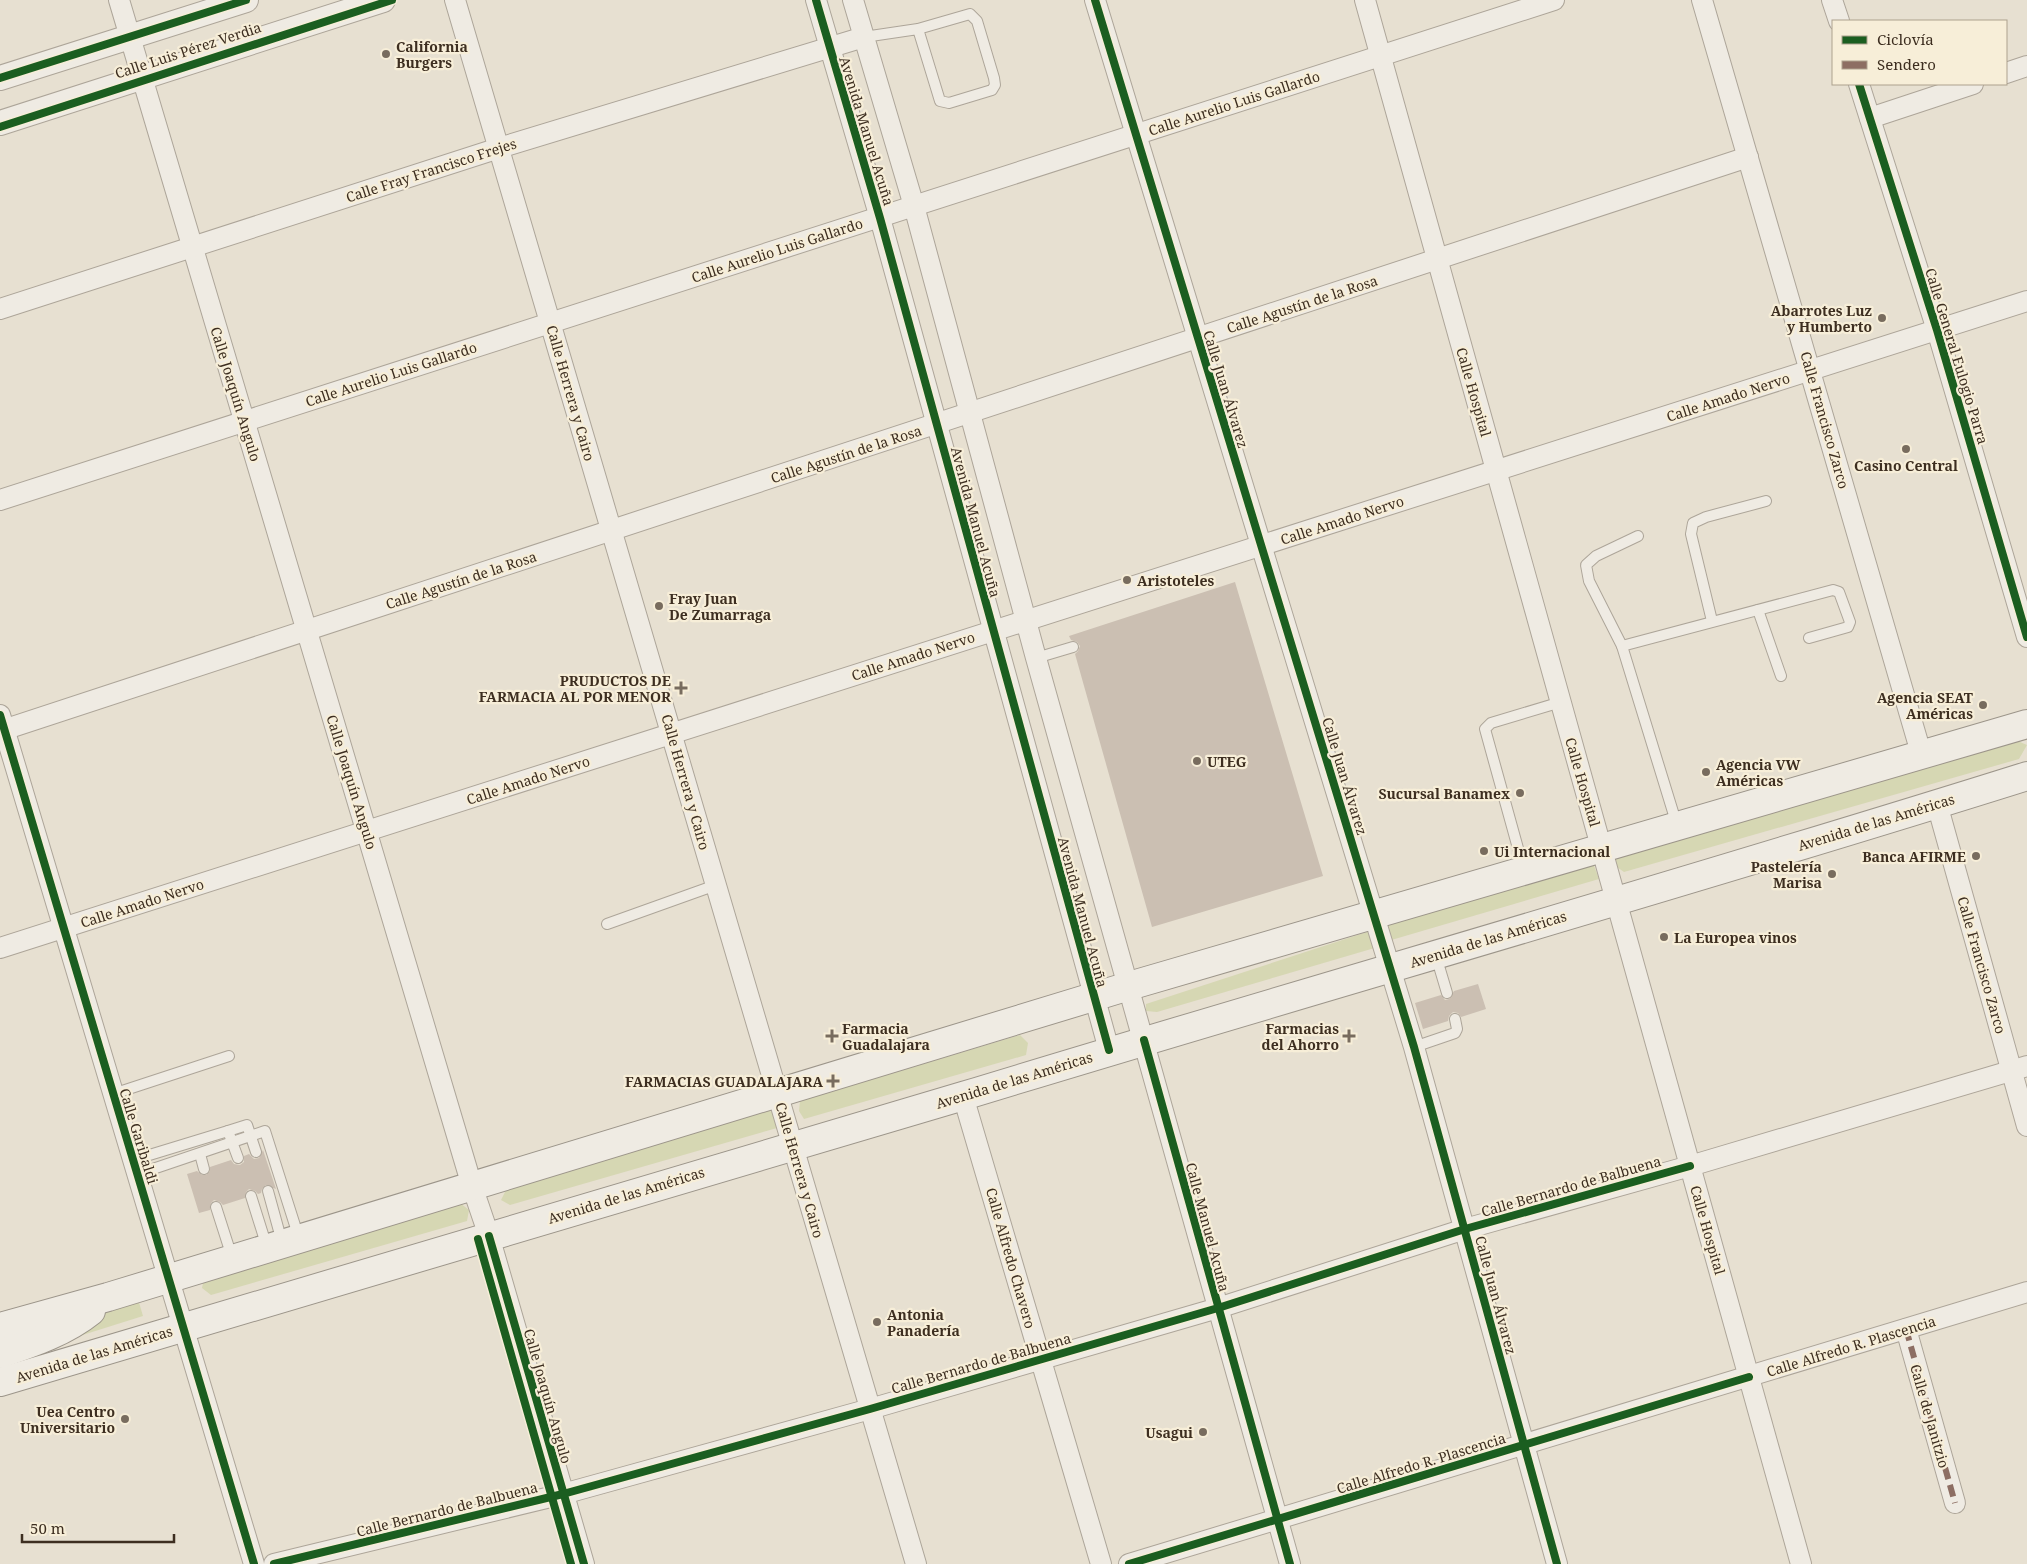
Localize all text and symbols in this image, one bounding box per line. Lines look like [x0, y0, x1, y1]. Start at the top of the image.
street label: Calle Luis Pérez Verdia [112, 17, 264, 83]
legend [1832, 20, 2007, 85]
text: Ciclovía [1877, 29, 1934, 49]
place label: California Burgers [396, 37, 468, 72]
marker: California Burgers [380, 48, 392, 60]
street label: Avenida Manuel Acuña [835, 54, 899, 208]
text: Sendero [1877, 54, 1936, 74]
street label: Calle Aurelio Luis Gallardo [1146, 66, 1322, 140]
street label: Calle Fray Francisco Frejes [343, 133, 519, 207]
street label: Calle Aurelio Luis Gallardo [689, 213, 865, 287]
street label: Calle General Eulogio Parra [1921, 266, 1993, 447]
street label: Calle Agustín de la Rosa [1224, 271, 1380, 337]
place label: Abarrotes Luz y Humberto [1771, 301, 1872, 336]
marker: Abarrotes Luz y Humberto [1876, 312, 1888, 324]
street label: Calle Herrera y Cairo [542, 323, 600, 463]
street label: Calle Joaquín Angulo [207, 324, 265, 464]
street label: Calle Juan Álvarez [1199, 328, 1253, 450]
street label: Calle Aurelio Luis Gallardo [303, 337, 479, 411]
street label: Calle Hospital [1452, 345, 1496, 439]
street label: Calle Francisco Zarco [1796, 349, 1854, 491]
street label: Calle Amado Nervo [1664, 368, 1792, 426]
street label: Calle Agustín de la Rosa [768, 421, 924, 487]
marker: Casino Central [1900, 443, 1912, 455]
street label: Avenida Manuel Acuña [947, 445, 1005, 599]
place label: Casino Central [1854, 456, 1958, 475]
street label: Calle Amado Nervo [1278, 491, 1406, 549]
street label: Calle Agustín de la Rosa [383, 547, 539, 613]
place label: Aristoteles [1137, 571, 1214, 590]
marker: Aristoteles [1121, 574, 1133, 586]
place label: Fray Juan De Zumarraga [669, 589, 771, 624]
marker: Fray Juan De Zumarraga [653, 600, 665, 612]
street label: Calle Amado Nervo [849, 627, 977, 685]
place label: PRUDUCTOS DE FARMACIA AL POR MENOR [479, 671, 672, 706]
marker: PRUDUCTOS DE FARMACIA AL POR MENOR [675, 682, 687, 694]
place label: Agencia SEAT Américas [1877, 688, 1973, 723]
marker: Agencia SEAT Américas [1977, 699, 1989, 711]
street label: Calle Joaquín Angulo [323, 712, 381, 852]
street label: Calle Herrera y Cairo [657, 712, 715, 852]
street label: Calle Juan Álvarez [1318, 715, 1372, 837]
street label: Calle Hospital [1561, 735, 1605, 829]
street label: Calle Amado Nervo [464, 751, 592, 809]
place label: UTEG [1207, 752, 1247, 771]
marker: UTEG [1191, 755, 1203, 767]
place label: Agencia VW Américas [1716, 755, 1801, 790]
marker: Agencia VW Américas [1700, 766, 1712, 778]
place label: Sucursal Banamex [1378, 784, 1510, 803]
marker: Sucursal Banamex [1514, 787, 1526, 799]
street label: Avenida de las Américas [1795, 789, 1957, 855]
street label: Avenida Manuel Acuña [1054, 835, 1112, 989]
place label: Ui Internacional [1494, 842, 1610, 861]
marker: Ui Internacional [1478, 845, 1490, 857]
place label: Banca AFIRME [1862, 847, 1966, 866]
marker: Banca AFIRME [1970, 850, 1982, 862]
place label: Pastelería Marisa [1751, 857, 1822, 892]
marker: Pastelería Marisa [1826, 868, 1838, 880]
street label: Calle Amado Nervo [78, 874, 206, 932]
street label: Calle Francisco Zarco [1953, 894, 2011, 1036]
street label: Avenida de las Américas [1407, 906, 1569, 972]
place label: La Europea vinos [1674, 928, 1797, 947]
marker: La Europea vinos [1658, 931, 1670, 943]
place label: Farmacia Guadalajara [842, 1019, 930, 1054]
place label: Farmacias del Ahorro [1262, 1019, 1339, 1054]
marker: Farmacia Guadalajara [826, 1030, 838, 1042]
marker: Farmacias del Ahorro [1343, 1030, 1355, 1042]
street label: Avenida de las Américas [933, 1047, 1095, 1113]
place label: FARMACIAS GUADALAJARA [625, 1072, 823, 1091]
marker: FARMACIAS GUADALAJARA [827, 1075, 839, 1087]
street label: Calle Garibaldi [115, 1086, 163, 1187]
street label: Calle Herrera y Cairo [771, 1100, 829, 1240]
street label: Calle Bernardo de Balbuena [1479, 1151, 1663, 1221]
street label: Calle Manuel Acuña [1182, 1160, 1234, 1294]
street label: Avenida de las Américas [545, 1162, 707, 1228]
street label: Calle Hospital [1686, 1183, 1730, 1277]
street label: Calle Alfredo Chavero [982, 1185, 1040, 1331]
street label: Calle Juan Álvarez [1471, 1234, 1521, 1356]
place label: Antonia Panadería [887, 1305, 960, 1340]
street label: Calle Alfredo R. Plascencia [1764, 1311, 1938, 1381]
marker: Antonia Panadería [871, 1316, 883, 1328]
street label: Avenida de las Américas [13, 1321, 175, 1387]
street label: Calle Joaquín Angulo [520, 1326, 576, 1466]
street label: Calle Bernardo de Balbuena [889, 1328, 1073, 1398]
street label: Calle de Janitzio [1906, 1362, 1954, 1470]
place label: Uea Centro Universitario [20, 1402, 115, 1437]
marker: Uea Centro Universitario [119, 1413, 131, 1425]
place label: Usagui [1145, 1423, 1193, 1442]
marker: Usagui [1197, 1426, 1209, 1438]
street label: Calle Alfredo R. Plascencia [1334, 1428, 1508, 1498]
street label: Calle Bernardo de Balbuena [354, 1477, 540, 1541]
scale bar [22, 1512, 175, 1544]
text: 50 m [30, 1518, 65, 1538]

